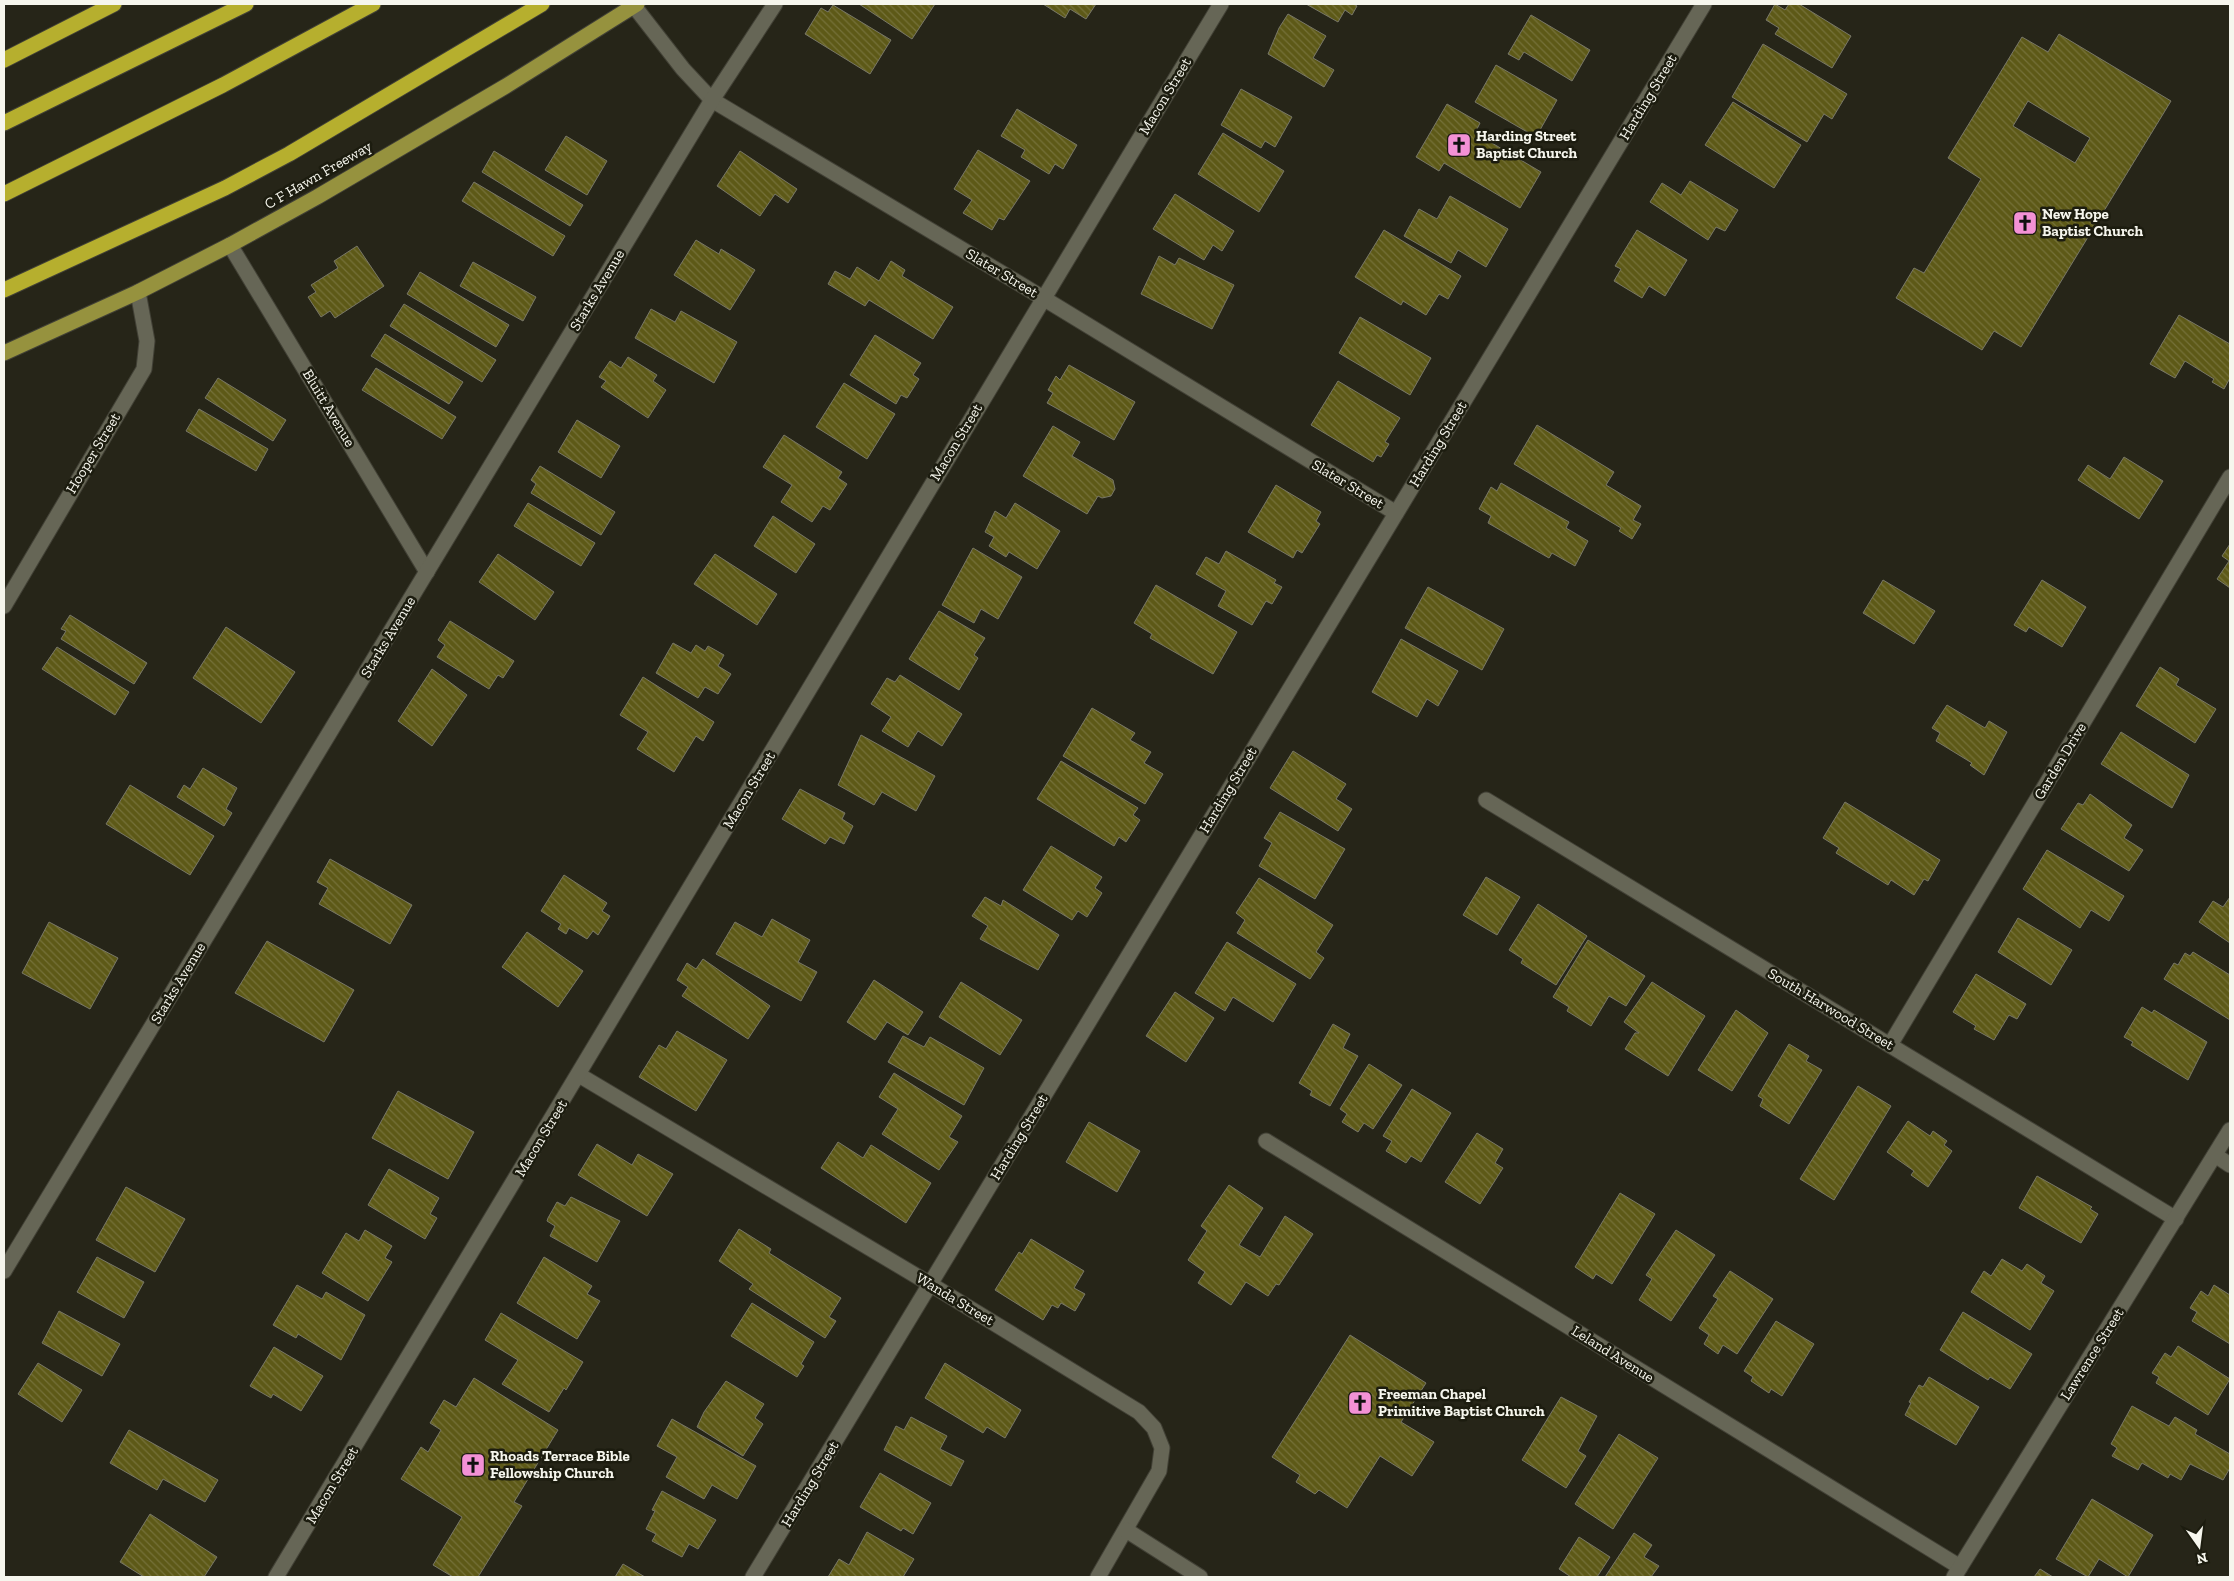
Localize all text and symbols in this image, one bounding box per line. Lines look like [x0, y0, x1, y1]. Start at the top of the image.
street label: Harding Street [1615, 50, 1681, 143]
street label: Macon Street [1135, 54, 1195, 138]
place label: Harding Street Baptist Church [1476, 127, 1577, 162]
church icon: Harding Street Baptist Church [1446, 132, 1472, 158]
street label: C F Hawn Freeway [261, 137, 375, 213]
place label: New Hope Baptist Church [2042, 205, 2143, 240]
church icon: New Hope Baptist Church [2012, 210, 2038, 236]
street label: Slater Street [963, 244, 1042, 302]
street label: Starks Avenue [566, 246, 628, 334]
street label: Bluitt Avenue [299, 366, 359, 450]
street label: Harding Street [1405, 397, 1471, 490]
street label: Macon Street [926, 400, 986, 484]
street label: Hooper Street [62, 409, 124, 496]
street label: Slater Street [1309, 455, 1388, 513]
street label: Starks Avenue [357, 593, 419, 681]
street label: Garden Drive [2030, 719, 2090, 803]
street label: Harding Street [1195, 743, 1261, 836]
street label: Macon Street [719, 748, 779, 832]
street label: Starks Avenue [147, 939, 209, 1027]
street label: South Harwood Street [1765, 964, 1898, 1054]
street label: Harding Street [986, 1090, 1052, 1183]
street label: Macon Street [511, 1096, 571, 1180]
street label: Wanda Street [913, 1269, 998, 1329]
street label: Lawrence Street [2056, 1304, 2128, 1403]
street label: Leland Avenue [1568, 1322, 1658, 1386]
place label: Freeman Chapel Primitive Baptist Church [1378, 1385, 1545, 1420]
church icon: Freeman Chapel Primitive Baptist Church [1347, 1390, 1373, 1416]
street label: Harding Street [777, 1437, 843, 1530]
street label: Macon Street [302, 1443, 362, 1527]
place label: Rhoads Terrace Bible Fellowship Church [490, 1447, 630, 1482]
church icon: Rhoads Terrace Bible Fellowship Church [460, 1452, 486, 1478]
north arrow [2174, 1521, 2224, 1571]
text: N [2194, 1549, 2209, 1568]

